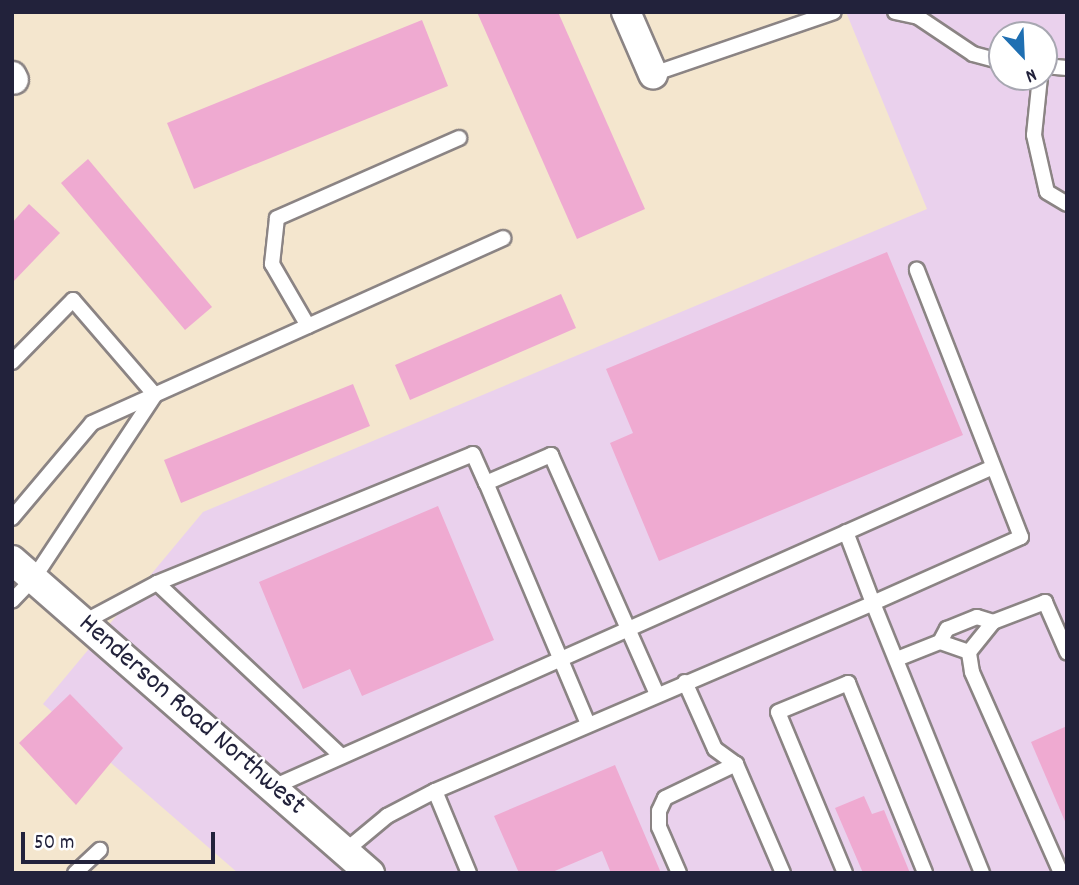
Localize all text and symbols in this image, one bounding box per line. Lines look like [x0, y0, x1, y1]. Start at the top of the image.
north arrow [988, 21, 1058, 91]
text: N [1021, 60, 1040, 88]
street label: Henderson Road Northwest [71, 608, 311, 824]
scale bar [24, 818, 219, 862]
text: 50 m [34, 829, 74, 859]

